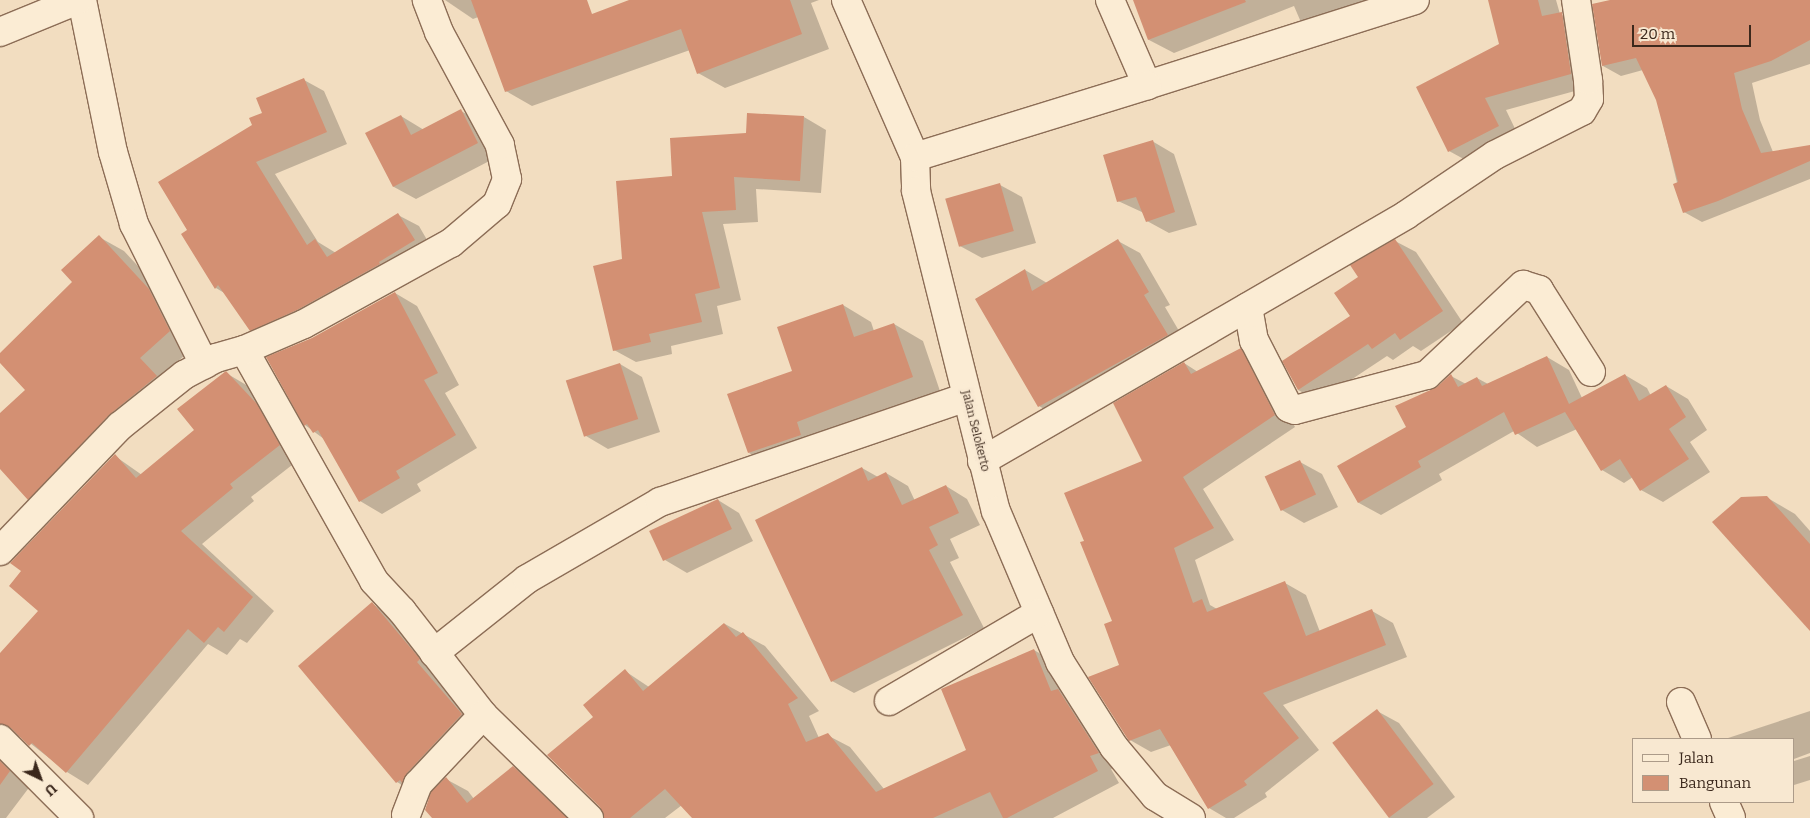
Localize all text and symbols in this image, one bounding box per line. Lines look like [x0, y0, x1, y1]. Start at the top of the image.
scale bar [1635, 15, 1754, 47]
text: 20 m [1640, 25, 1675, 43]
street label: Jalan Selokerto [958, 389, 992, 473]
legend [1632, 738, 1795, 803]
text: Jalan [1679, 749, 1714, 767]
north arrow [15, 753, 65, 803]
text: Bangunan [1679, 774, 1751, 792]
text: U [41, 780, 60, 799]

